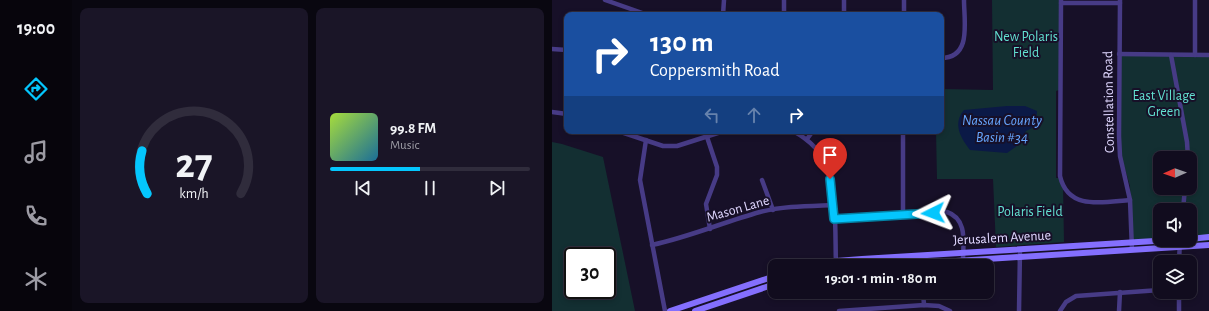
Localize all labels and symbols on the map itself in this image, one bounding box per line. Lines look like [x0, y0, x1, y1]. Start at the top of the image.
park label: New Polaris Field [994, 30, 1058, 60]
street label: Constellation Road [1101, 51, 1117, 153]
park label: East Village Green [1133, 89, 1195, 119]
water label: Nassau County Basin #34 [962, 113, 1043, 145]
pin [813, 138, 847, 179]
north arrow [1153, 151, 1197, 195]
position arrow [912, 192, 954, 234]
street label: Mason Lane [705, 193, 771, 225]
park label: Polaris Field [997, 205, 1063, 219]
street label: Jerusalem Avenue [953, 228, 1051, 248]
speed limit sign: 30 [564, 247, 616, 299]

